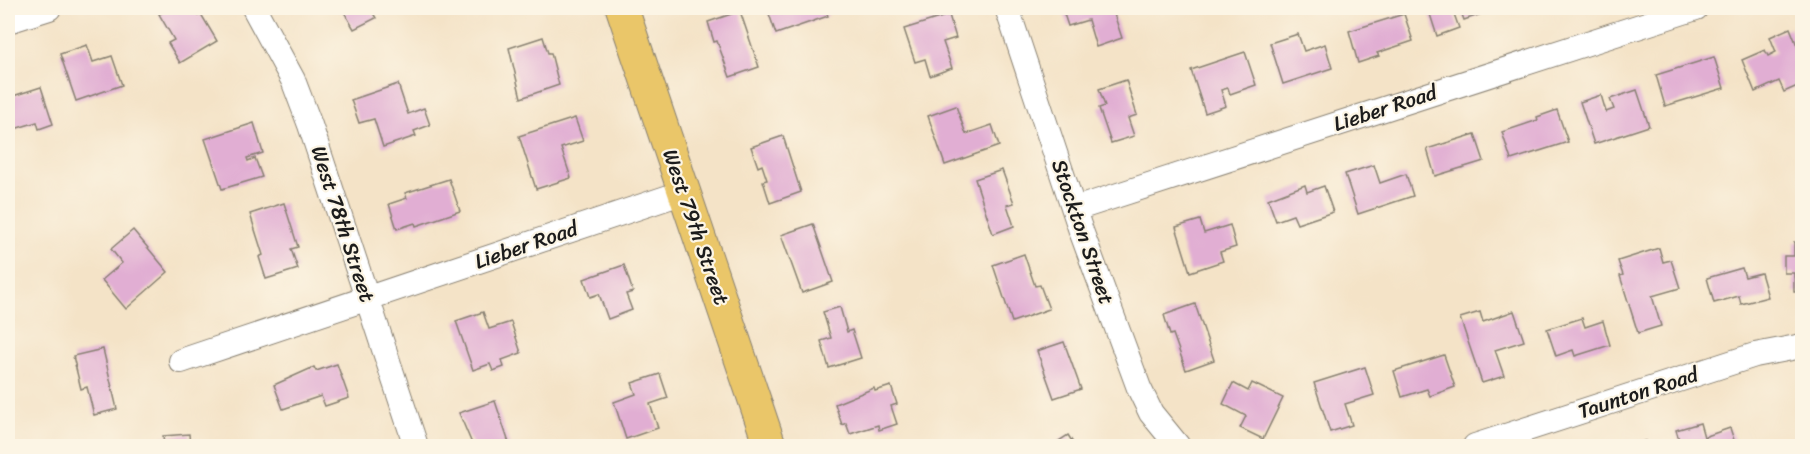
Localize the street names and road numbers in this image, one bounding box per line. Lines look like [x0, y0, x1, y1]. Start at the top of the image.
street label: Lieber Road [1328, 73, 1444, 143]
street label: West 78th Street [300, 141, 386, 307]
street label: West 79th Street [652, 144, 740, 310]
street label: Stockton Street [1040, 154, 1126, 310]
street label: Lieber Road [469, 209, 585, 280]
street label: Taunton Road [1573, 355, 1705, 430]

